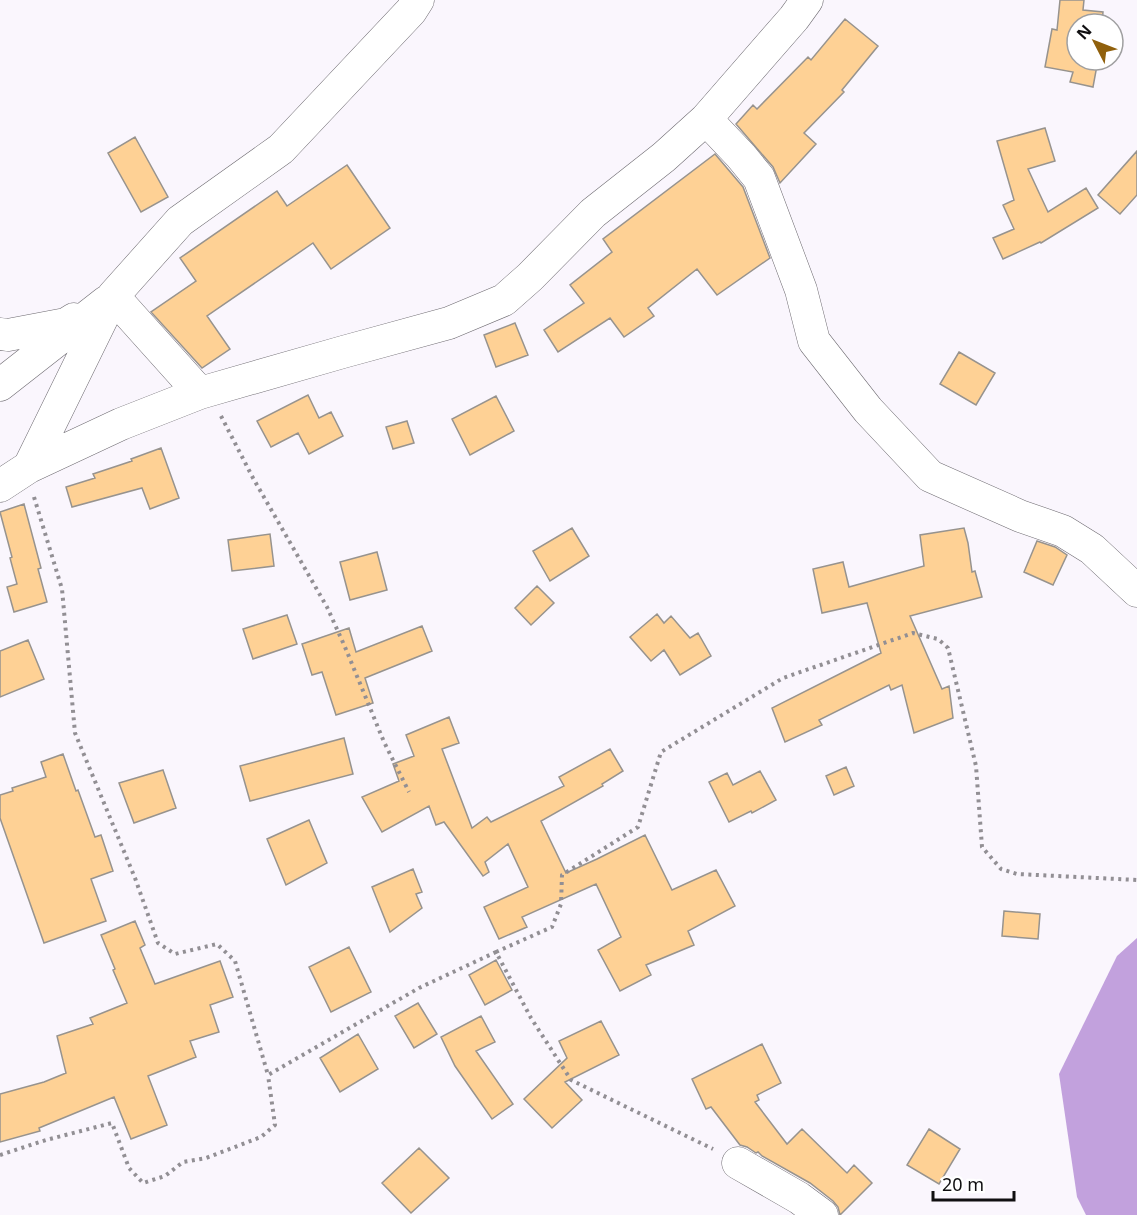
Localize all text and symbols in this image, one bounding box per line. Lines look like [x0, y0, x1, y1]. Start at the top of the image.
north arrow [1065, 12, 1125, 72]
text: N [1071, 20, 1096, 44]
scale bar [933, 1164, 1014, 1202]
text: 20 m [942, 1172, 984, 1196]

